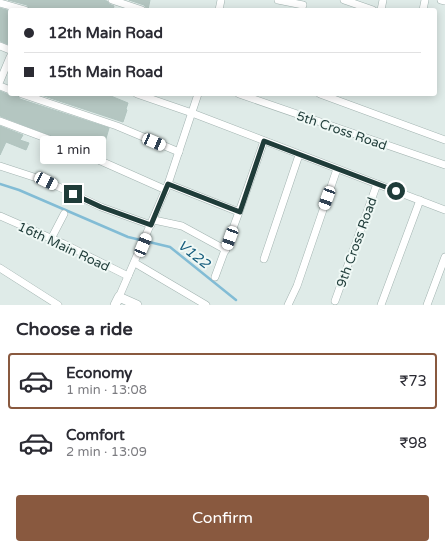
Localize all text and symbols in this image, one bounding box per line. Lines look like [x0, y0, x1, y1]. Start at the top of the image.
text: 12th Main Road [48, 24, 163, 42]
text: 15th Main Road [48, 63, 163, 81]
street label: 5th Cross Road [294, 108, 389, 154]
car [141, 132, 167, 152]
callout: 1 min [40, 136, 106, 164]
text: 1 min [56, 142, 90, 158]
car [33, 170, 59, 192]
route start [387, 182, 405, 200]
route end [64, 185, 82, 203]
car [317, 185, 337, 211]
street label: 9th Cross Road [333, 195, 381, 290]
street label: 16th Main Road [15, 219, 112, 275]
car [220, 225, 240, 251]
car [133, 232, 153, 258]
water label: V122 [174, 237, 214, 273]
text: Choose a ride [16, 318, 133, 340]
icon: car [18, 363, 54, 399]
text: Economy [66, 364, 132, 382]
text: ₹73 [399, 372, 427, 390]
text: 1 min · 13:08 [66, 382, 147, 398]
icon: car [18, 425, 54, 461]
text: Comfort [66, 426, 125, 444]
text: ₹98 [399, 434, 427, 452]
text: 2 min · 13:09 [66, 444, 147, 460]
button: Confirm [16, 495, 429, 541]

